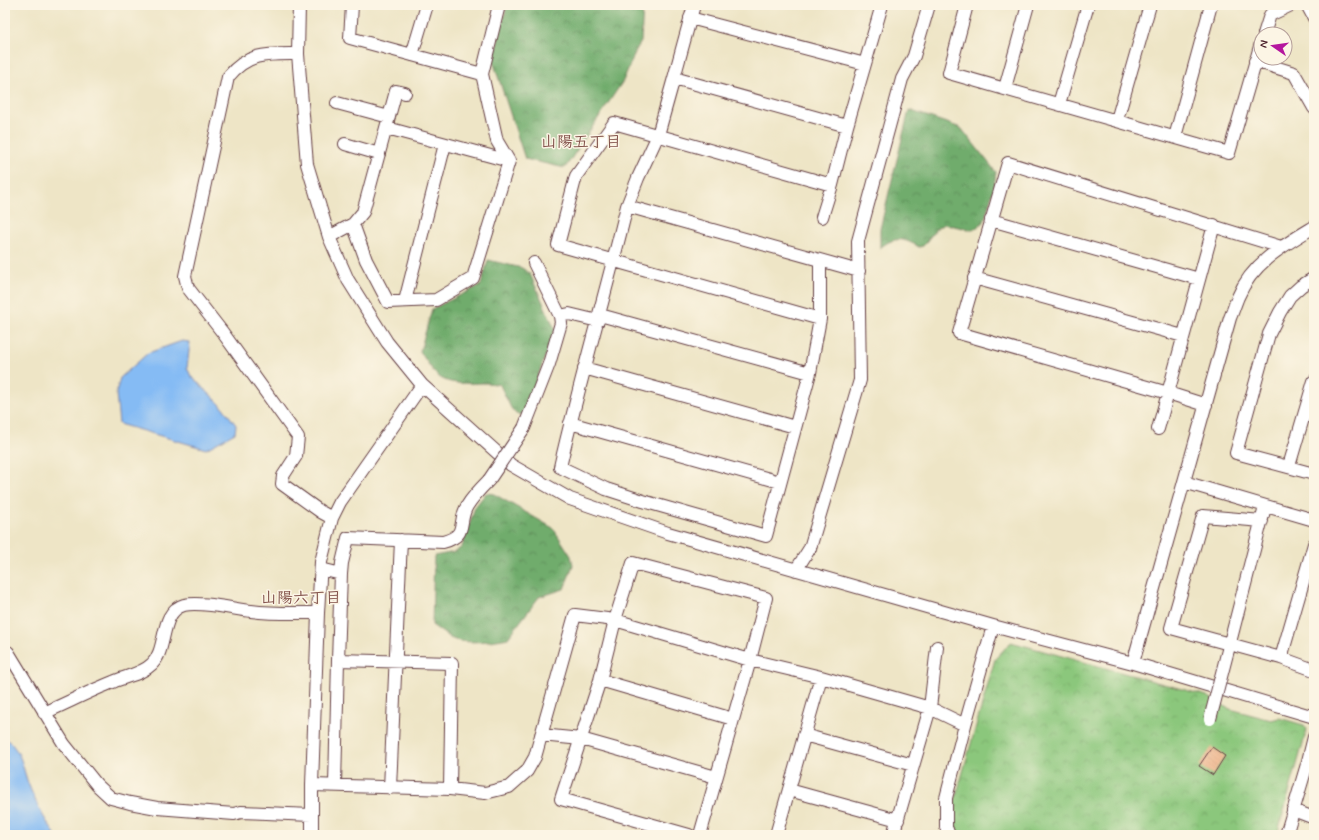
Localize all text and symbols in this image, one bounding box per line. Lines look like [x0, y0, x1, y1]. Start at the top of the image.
north arrow [1253, 26, 1293, 66]
text: N [1257, 39, 1272, 49]
district label: 山陽五丁目 [541, 132, 621, 153]
district label: 山陽六丁目 [261, 588, 341, 609]

